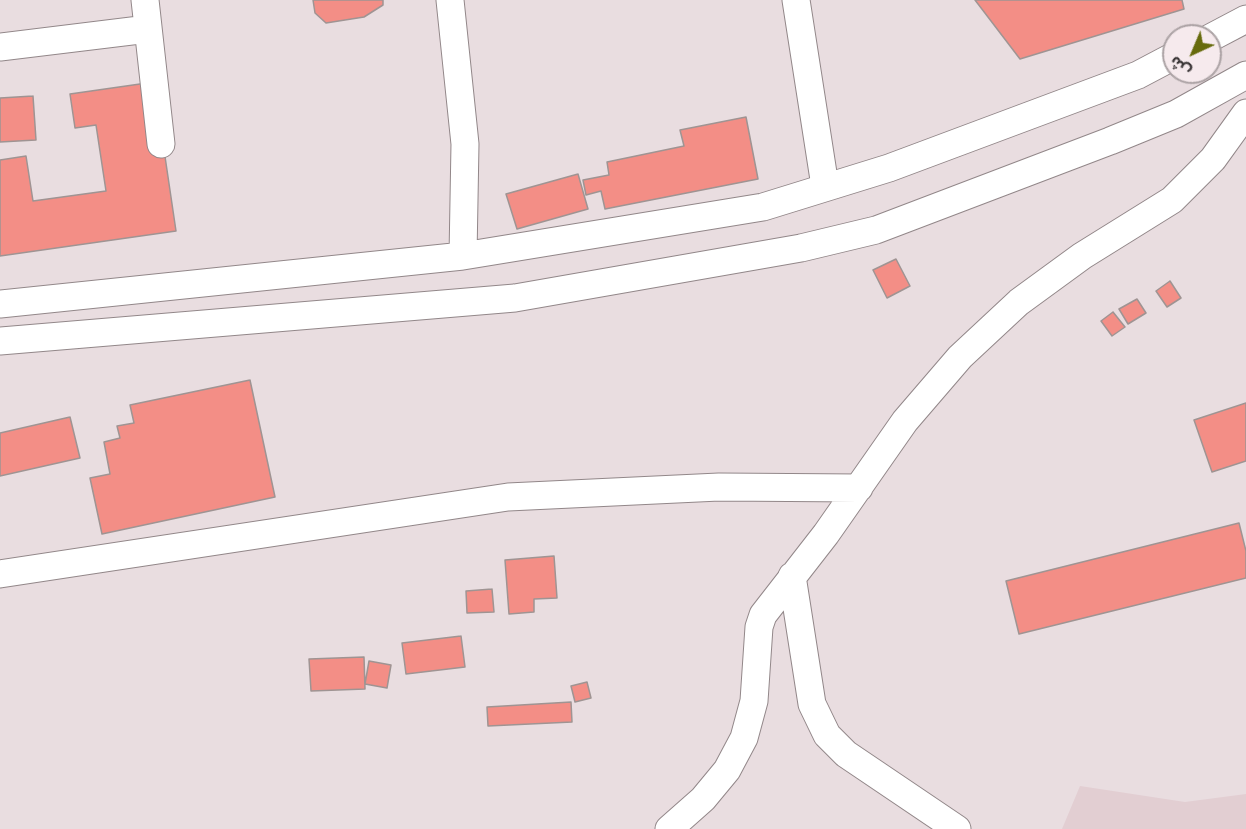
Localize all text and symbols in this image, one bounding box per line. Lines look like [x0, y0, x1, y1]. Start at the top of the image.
north arrow [1162, 24, 1222, 84]
text: ش [1166, 51, 1195, 80]

